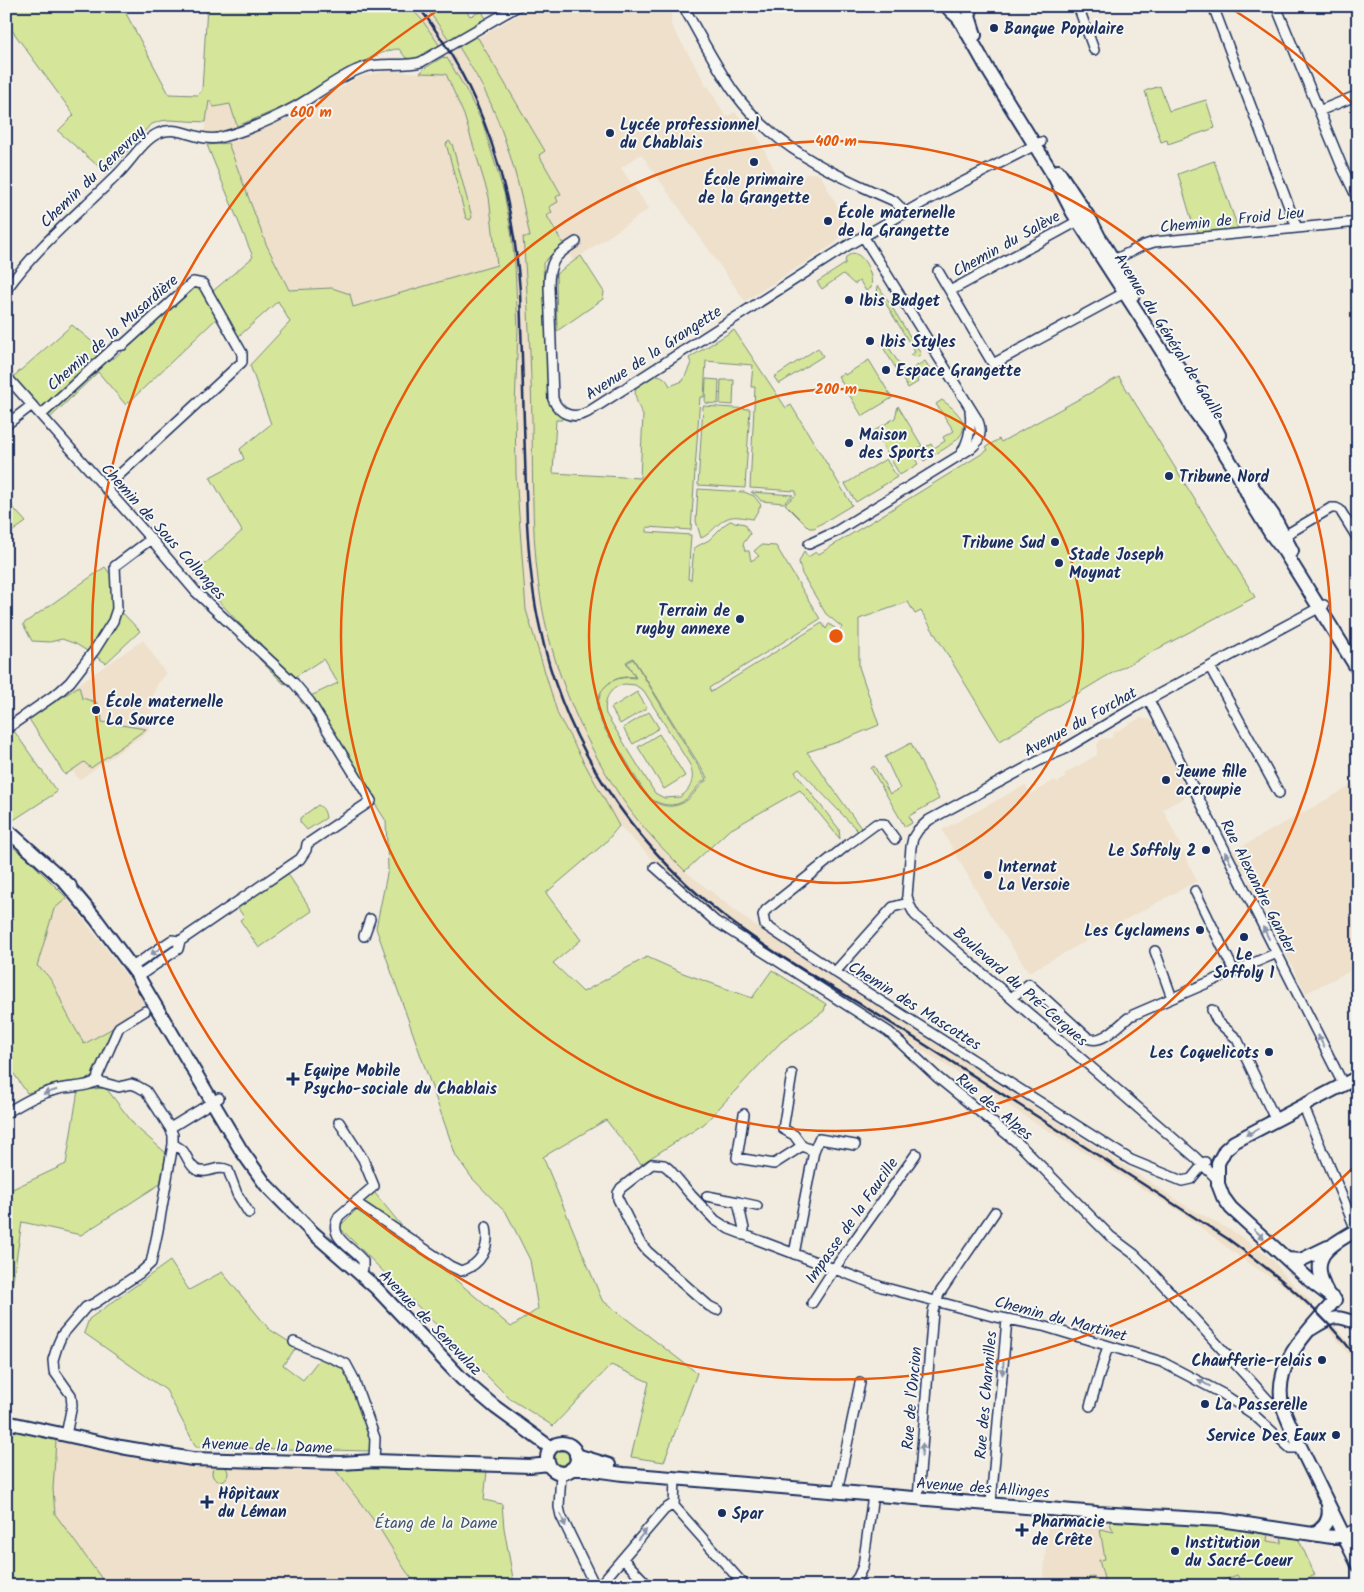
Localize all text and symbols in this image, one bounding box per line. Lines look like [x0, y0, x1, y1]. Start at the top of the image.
place label: Banque Populaire [1004, 17, 1124, 42]
marker: Banque Populaire [988, 22, 1000, 34]
text: 600 m [290, 101, 332, 125]
place label: Lycée professionnel du Chablais [620, 113, 760, 156]
street label: Chemin du Genevray [34, 120, 152, 234]
marker: Lycée professionnel du Chablais [604, 127, 616, 139]
text: 400 m [815, 130, 857, 154]
marker: École primaire de la Grangette [748, 156, 760, 168]
place label: École primaire de la Grangette [698, 168, 810, 211]
street label: Chemin de Froid Lieu [1159, 200, 1306, 241]
place label: École maternelle de la Grangette [838, 201, 955, 244]
street label: Chemin du Salève [948, 204, 1065, 284]
marker: École maternelle de la Grangette [822, 215, 834, 227]
street label: Avenue du Général de Gaulle [1107, 248, 1230, 425]
street label: Chemin de la Musardière [42, 269, 184, 398]
place label: Ibis Budget [859, 289, 941, 314]
marker: Ibis Budget [843, 294, 855, 306]
street label: Avenue de la Grangette [581, 300, 727, 407]
place label: Ibis Styles [880, 330, 956, 355]
marker: Ibis Styles [864, 335, 876, 347]
place label: Espace Grangette [896, 359, 1021, 384]
marker: Espace Grangette [880, 364, 892, 376]
text: 200 m [815, 378, 857, 402]
place label: Maison des Sports [859, 423, 935, 466]
marker: Maison des Sports [843, 437, 855, 449]
street label: Chemin de Sous Collonges [94, 458, 232, 606]
place label: Tribune Nord [1179, 465, 1270, 490]
marker: Tribune Nord [1163, 470, 1175, 482]
place label: Tribune Sud [961, 531, 1045, 556]
marker: Tribune Sud [1049, 536, 1061, 548]
place label: Stade Joseph Moynat [1069, 543, 1164, 586]
marker: Stade Joseph Moynat [1053, 557, 1065, 569]
place label: Terrain de rugby annexe [636, 599, 730, 642]
marker: Terrain de rugby annexe [734, 613, 746, 625]
centre of rings [827, 627, 845, 645]
street label: Avenue du Forchat [1020, 680, 1143, 764]
place label: École maternelle La Source [106, 690, 223, 733]
marker: École maternelle La Source [90, 704, 102, 716]
place label: Jeune fille accroupie [1176, 760, 1247, 803]
marker: Jeune fille accroupie [1160, 774, 1172, 786]
street label: Rue Alexandre Gander [1213, 815, 1303, 960]
place label: Le Soffoly 2 [1108, 839, 1196, 864]
marker: Le Soffoly 2 [1200, 844, 1212, 856]
one-way arrow [1224, 851, 1232, 865]
place label: Internat La Versoie [998, 855, 1070, 898]
marker: Internat La Versoie [982, 869, 994, 881]
place label: Les Cyclamens [1084, 919, 1191, 944]
street label: Boulevard du Pré-Cergues [947, 921, 1093, 1053]
marker: Les Cyclamens [1194, 924, 1206, 936]
one-way arrow [1262, 925, 1270, 940]
marker: Le Soffoly 1 [1238, 931, 1250, 943]
place label: Le Soffoly 1 [1214, 943, 1275, 986]
one-way arrow [149, 946, 162, 956]
street label: Chemin des Mascottes [843, 955, 986, 1058]
one-way arrow [1317, 1033, 1325, 1048]
place label: Les Coquelicots [1150, 1041, 1260, 1066]
marker: Les Coquelicots [1263, 1046, 1275, 1058]
place label: Equipe Mobile Psycho-sociale du Chablais [304, 1059, 498, 1102]
street label: Rue des Alpes [950, 1067, 1038, 1147]
marker: Equipe Mobile Psycho-sociale du Chablais [286, 1072, 300, 1086]
one-way arrow [42, 1088, 57, 1096]
one-way arrow [1245, 1127, 1259, 1136]
street label: Impasse de la Faucille [799, 1153, 905, 1289]
one-way arrow [1253, 1228, 1266, 1239]
street label: Avenue de Senevulaz [372, 1264, 487, 1382]
street label: Chemin du Martinet [992, 1290, 1130, 1349]
street label: Rue des Charmilles [968, 1330, 1005, 1460]
street label: Rue de l'Oncion [896, 1345, 929, 1451]
place label: Chaufferie-relais [1192, 1349, 1313, 1374]
marker: Chaufferie-relais [1316, 1354, 1328, 1366]
one-way arrow [998, 1360, 1006, 1376]
one-way arrow [1197, 1379, 1212, 1387]
place label: La Passerelle [1215, 1393, 1308, 1418]
marker: La Passerelle [1199, 1398, 1211, 1410]
place label: Service Des Eaux [1206, 1424, 1326, 1449]
marker: Service Des Eaux [1330, 1429, 1342, 1441]
street label: Avenue de la Dame [201, 1432, 333, 1461]
one-way arrow [918, 1441, 926, 1457]
street label: Avenue des Allinges [915, 1471, 1051, 1506]
place label: Hôpitaux du Léman [218, 1482, 287, 1525]
marker: Hôpitaux du Léman [200, 1495, 214, 1509]
place label: Spar [732, 1502, 765, 1527]
marker: Spar [716, 1507, 728, 1519]
place label: Pharmacie de Crête [1032, 1510, 1105, 1553]
park label: Étang de la Dame [375, 1511, 497, 1536]
one-way arrow [560, 1513, 568, 1528]
marker: Pharmacie de Crête [1016, 1524, 1028, 1536]
one-way arrow [637, 1529, 648, 1542]
place label: Institution du Sacré-Coeur [1185, 1531, 1294, 1574]
marker: Institution du Sacré-Coeur [1169, 1545, 1181, 1557]

